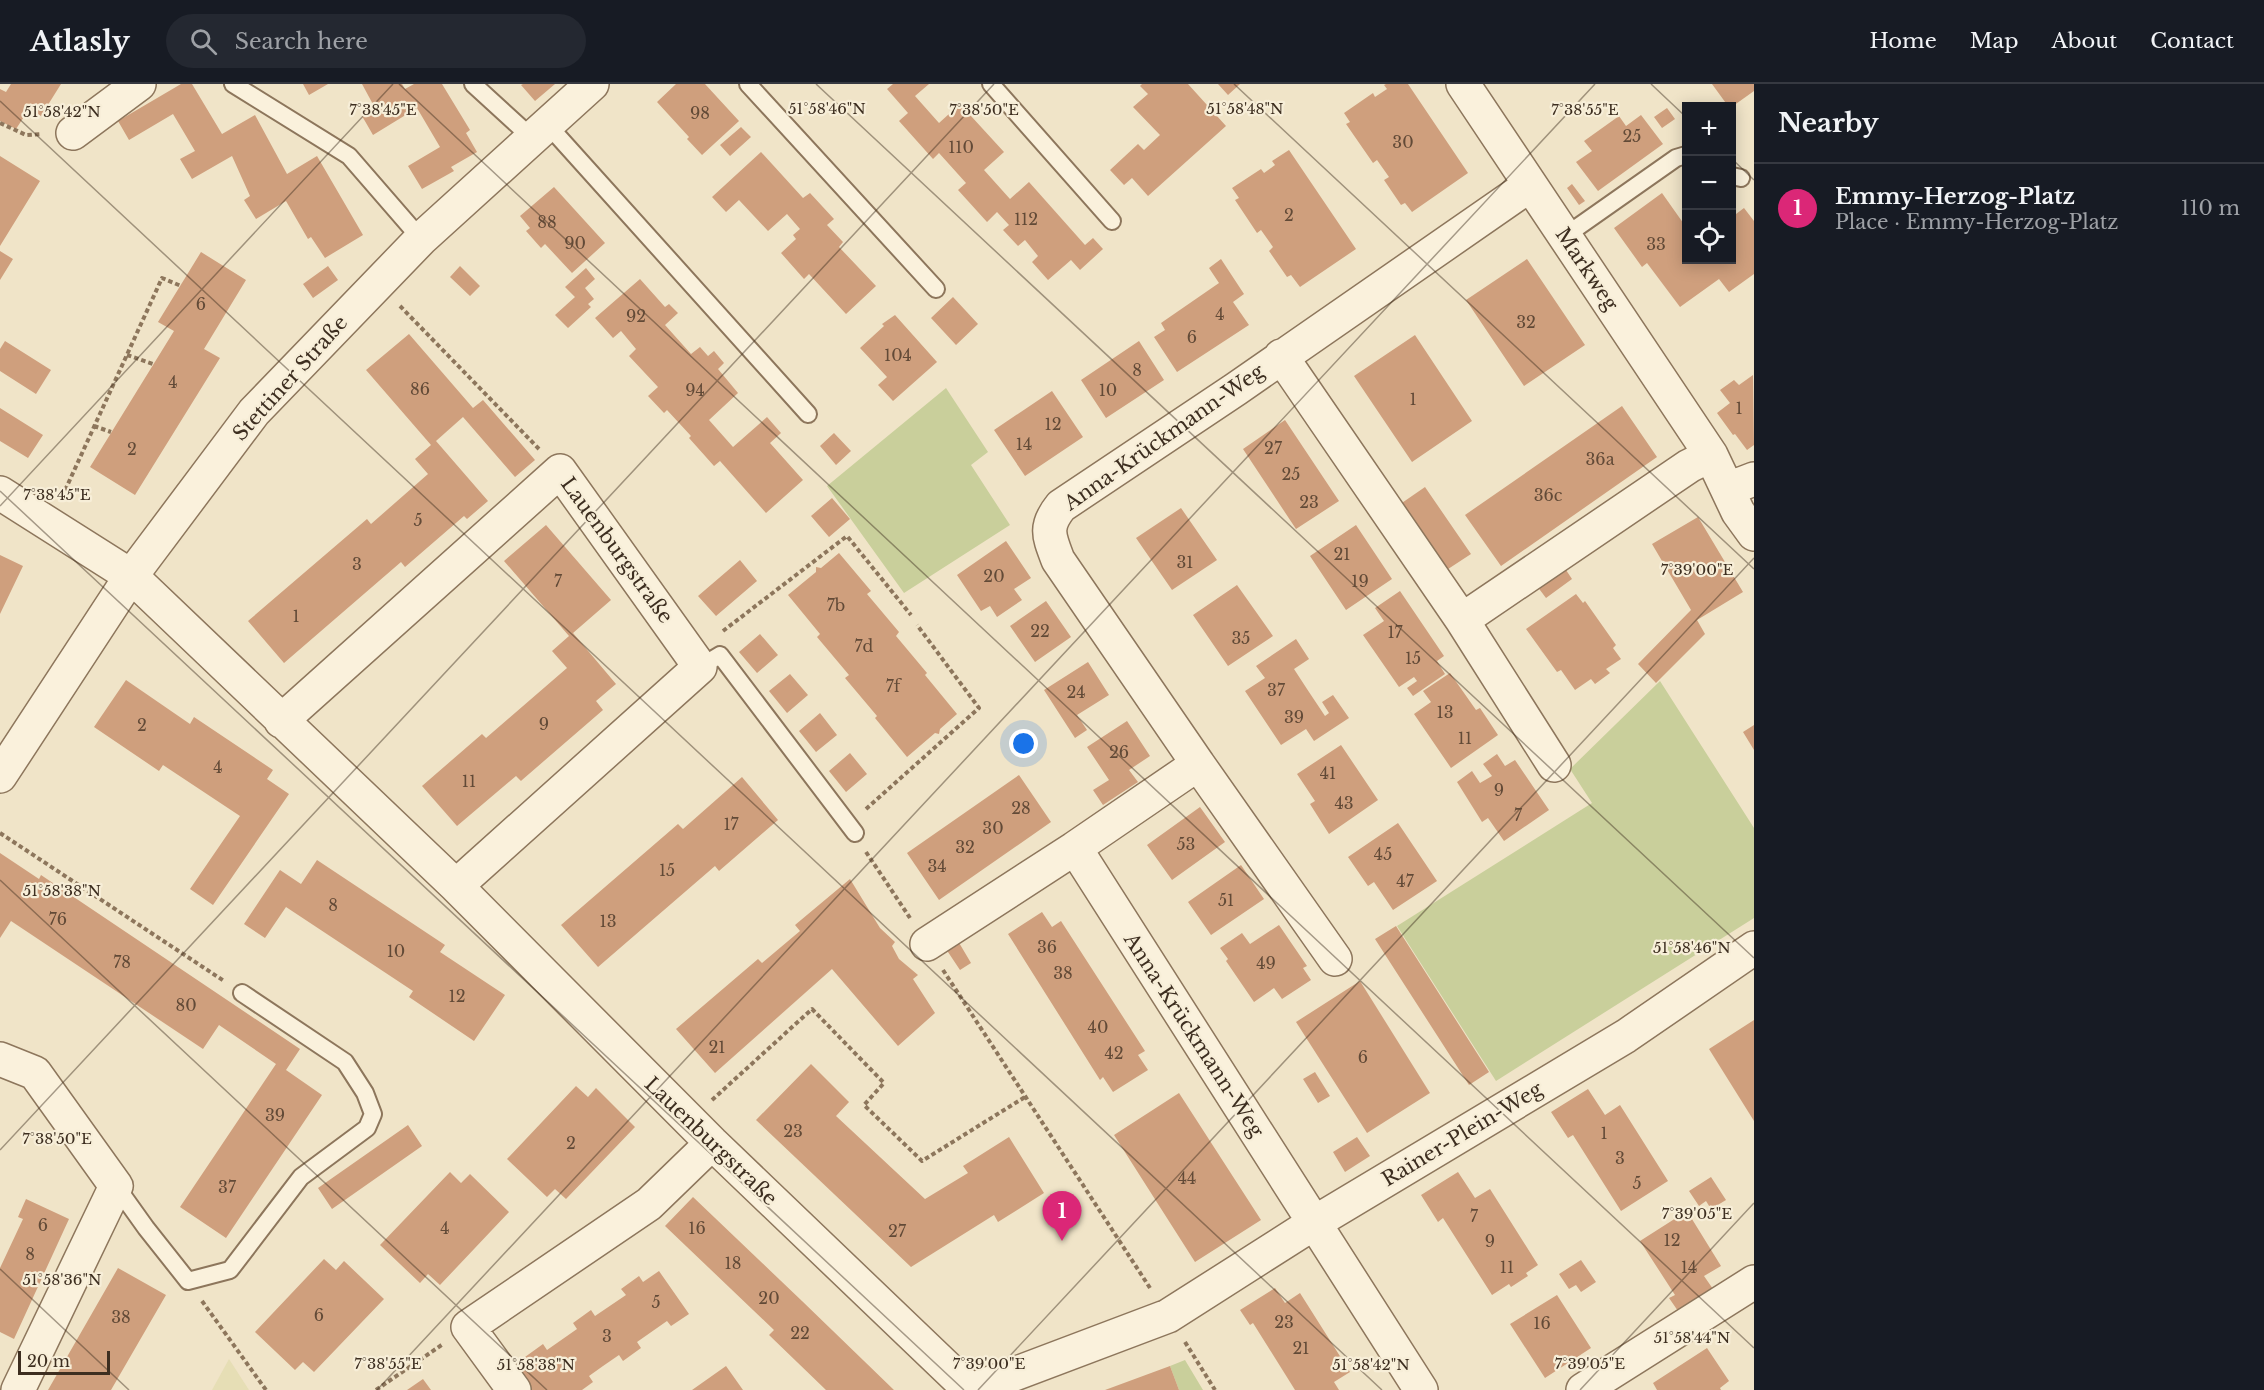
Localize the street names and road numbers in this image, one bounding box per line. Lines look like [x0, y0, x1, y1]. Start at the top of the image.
street label: Markweg [1551, 223, 1624, 316]
street label: Stettiner Straße [228, 311, 352, 445]
street label: Anna-Krückmann-Weg [1059, 358, 1269, 516]
street label: Lauenburgstraße [556, 472, 678, 628]
street label: Anna-Krückmann-Weg [1118, 928, 1270, 1142]
street label: Lauenburgstraße [640, 1072, 782, 1210]
street label: Rainer-Plein-Weg [1377, 1076, 1547, 1191]

